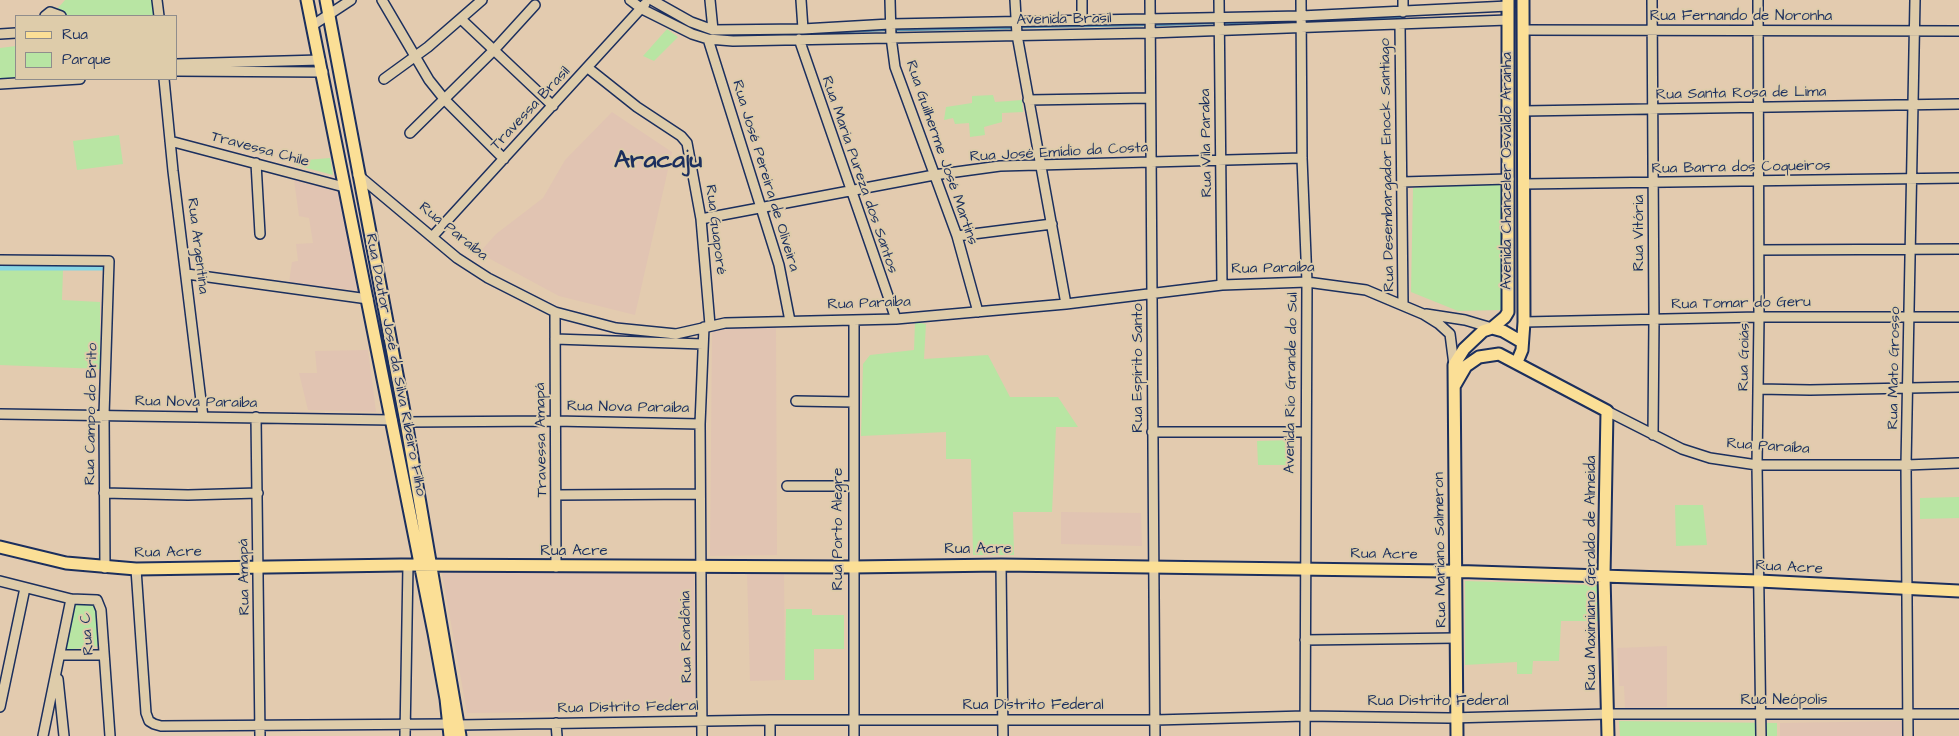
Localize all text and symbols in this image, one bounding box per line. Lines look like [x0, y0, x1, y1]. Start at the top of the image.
street label: Rua Fernando de Noronha [1650, 8, 1832, 26]
street label: Avenida Brasil [1016, 10, 1112, 30]
legend [15, 15, 178, 80]
text: Rua [62, 24, 88, 45]
street label: Rua Desembargador Enock Santiago [1377, 38, 1399, 292]
text: Parque [62, 49, 111, 70]
street label: Avenida Chanceler Osvaldo Aranha [1499, 52, 1517, 290]
street label: Rua Guilherme José Martins [901, 58, 981, 248]
street label: Travessa Brasil [487, 63, 575, 155]
street label: Rua Maria Pureza dos Santos [817, 74, 901, 276]
street label: Rua José Pereira de Oliveira [727, 78, 803, 274]
street label: Rua Santa Rosa de Lima [1656, 84, 1826, 104]
street label: Rua Vila Paraba [1197, 88, 1217, 198]
street label: Travessa Chile [209, 128, 311, 172]
street label: Rua José Emídio da Costa [969, 139, 1149, 167]
district label: Aracaju [614, 147, 702, 177]
street label: Rua Barra dos Coqueiros [1651, 157, 1831, 179]
street label: Rua Guaporé [701, 184, 729, 276]
street label: Rua Vitória [1631, 195, 1649, 271]
street label: Rua Argentina [182, 197, 212, 295]
street label: Rua Paraíba [415, 199, 491, 265]
street label: Rua Doutor José da Silva Ribeiro Filho [361, 232, 429, 498]
street label: Rua Paraíba [1231, 259, 1315, 279]
street label: Avenida Rio Grande do Sul [1281, 292, 1303, 474]
street label: Rua Paraíba [827, 294, 911, 314]
street label: Rua Tomar do Geru [1671, 294, 1811, 314]
street label: Rua Espírito Santo [1130, 303, 1148, 433]
street label: Rua Mato Grosso [1885, 306, 1905, 430]
street label: Rua Goiás [1735, 323, 1755, 391]
street label: Rua Campo do Brito [82, 343, 102, 485]
street label: Travessa Amapá [532, 382, 552, 498]
street label: Rua Nova Paraíba [135, 393, 257, 413]
street label: Rua Nova Paraíba [567, 398, 689, 418]
street label: Rua Paraíba [1726, 435, 1810, 459]
street label: Rua Maximiano Geraldo de Almeida [1583, 456, 1601, 690]
street label: Rua Porto Alegre [830, 468, 848, 590]
street label: Rua Mariano Salmeron [1431, 472, 1451, 628]
street label: Rua Amapá [235, 538, 255, 616]
street label: Rua Acre [944, 541, 1012, 559]
street label: Rua Acre [134, 543, 202, 563]
street label: Rua Acre [540, 543, 608, 561]
street label: Rua Acre [1350, 545, 1418, 565]
street label: Rua Acre [1755, 557, 1823, 579]
street label: Rua Rondônia [677, 591, 697, 683]
street label: Rua C [77, 612, 99, 656]
street label: Rua Neópolis [1741, 692, 1827, 710]
street label: Rua Distrito Federal [1367, 693, 1509, 711]
street label: Rua Distrito Federal [962, 697, 1104, 715]
street label: Rua Distrito Federal [557, 698, 699, 718]

